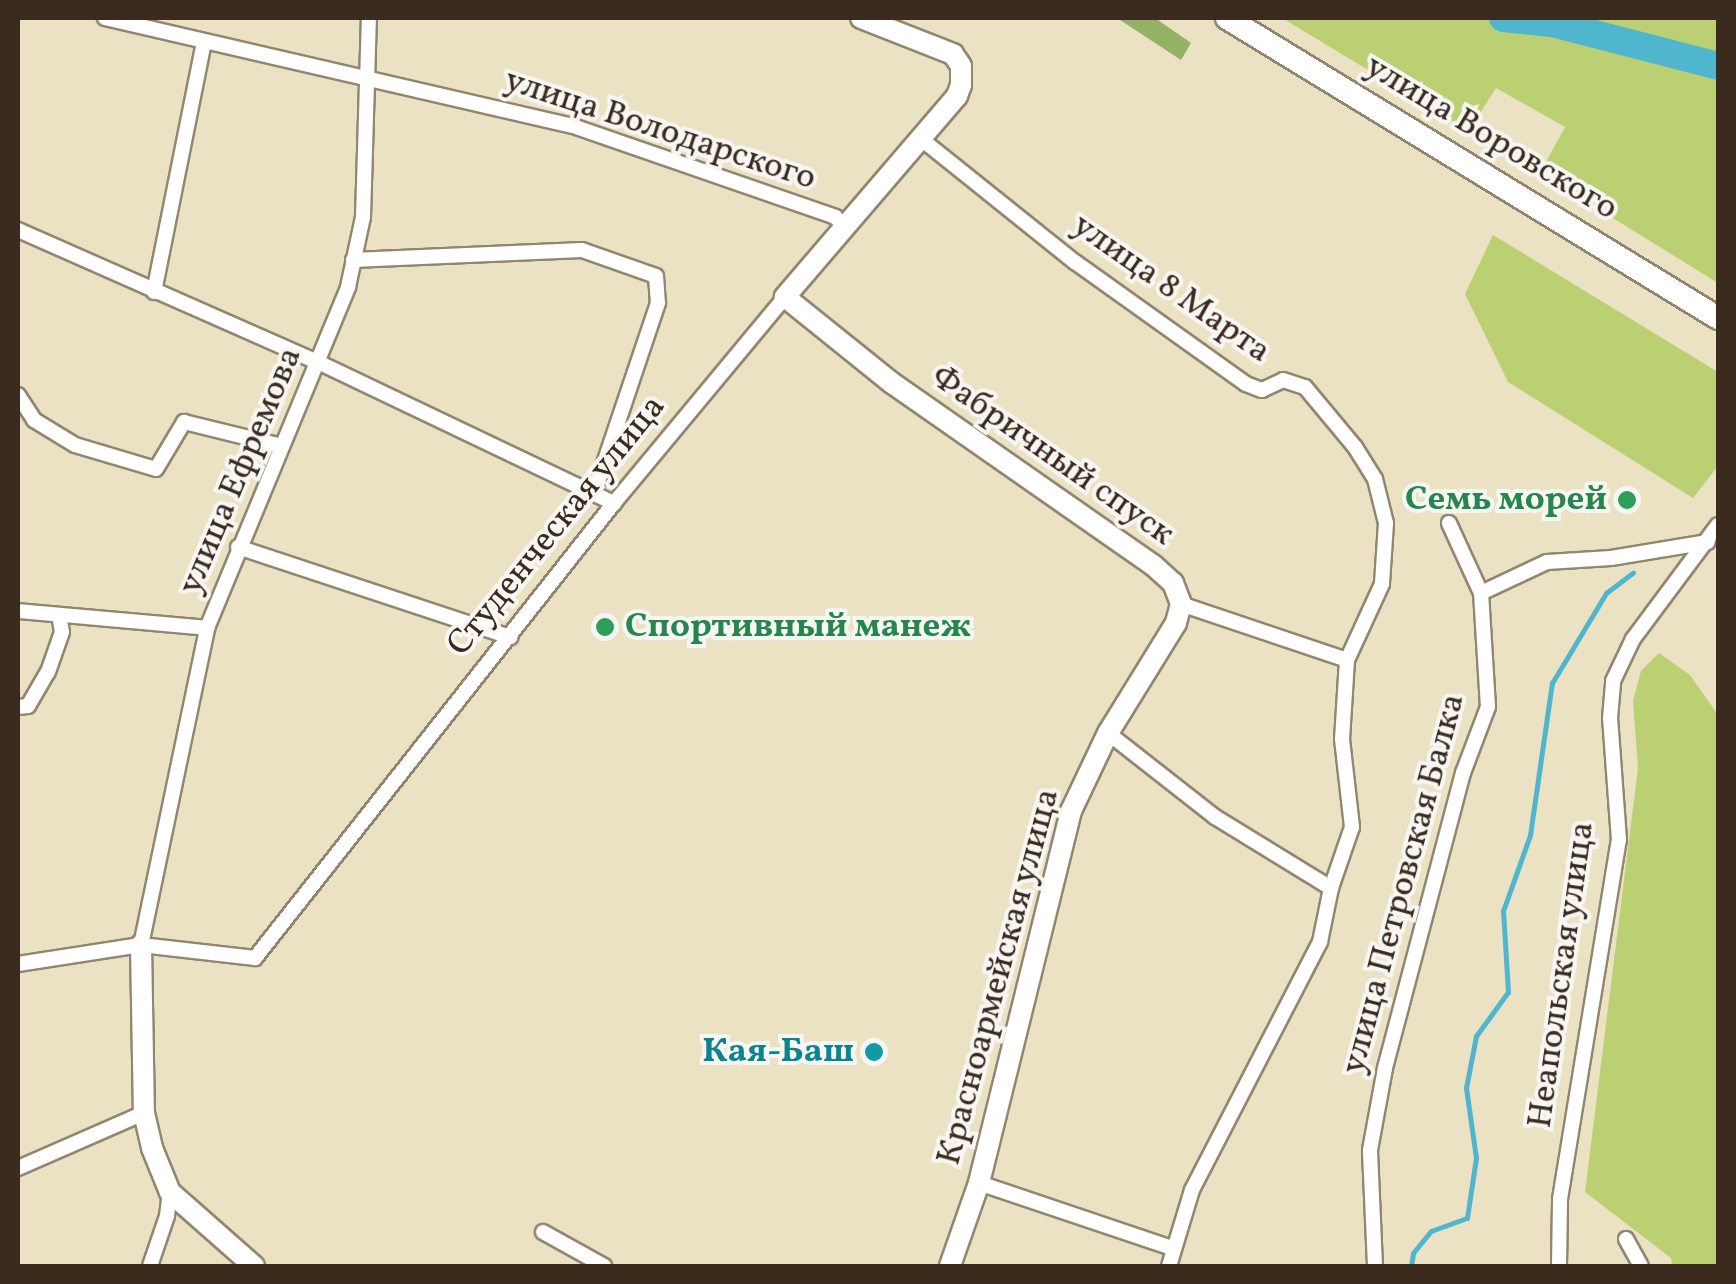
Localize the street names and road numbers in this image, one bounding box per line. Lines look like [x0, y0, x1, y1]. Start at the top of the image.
street label: улица Воровского [1357, 46, 1625, 230]
street label: улица Володарского [499, 60, 821, 200]
street label: улица 8 Марта [1064, 205, 1278, 373]
street label: улица Ефремова [170, 341, 312, 601]
street label: Фабричный спуск [922, 356, 1182, 556]
street label: Студенческая улица [439, 387, 675, 665]
street label: улица Петровская Балка [1333, 689, 1475, 1079]
street label: Красноармейская улица [928, 784, 1070, 1170]
street label: Неапольская улица [1520, 819, 1604, 1131]

